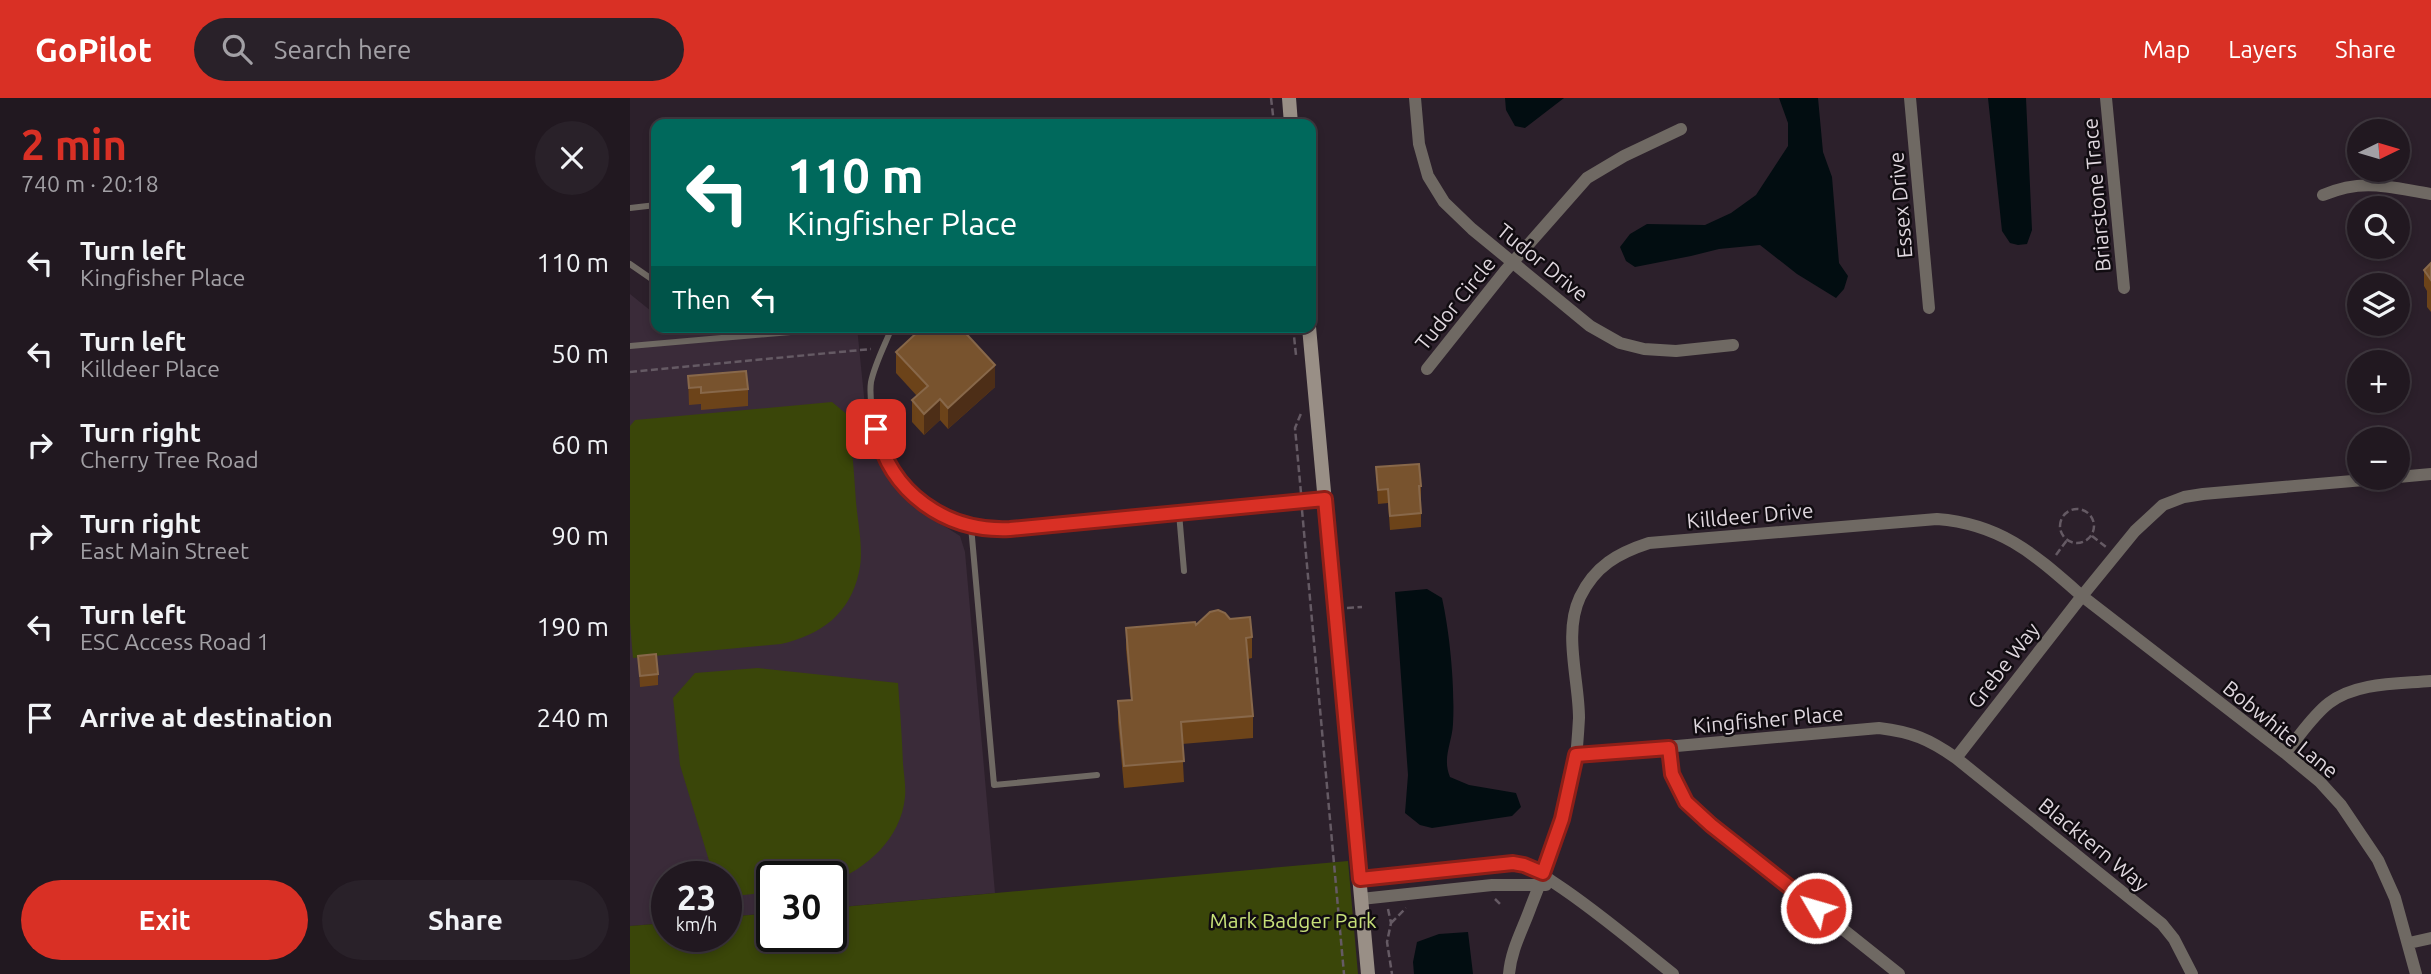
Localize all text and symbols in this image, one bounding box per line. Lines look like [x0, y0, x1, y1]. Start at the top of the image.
search box [194, 18, 684, 81]
icon: search [218, 30, 256, 68]
text: GoPilot [35, 31, 152, 68]
text: Search here [274, 35, 411, 64]
text: Map [2143, 36, 2190, 63]
text: Layers [2228, 36, 2297, 63]
text: Share [2335, 36, 2396, 63]
street label: Briarstone Trace [2077, 117, 2115, 273]
north arrow [2347, 119, 2410, 182]
map controls [2347, 119, 2410, 490]
text: 2 min [21, 121, 127, 168]
button: close [535, 121, 609, 195]
icon: left [672, 147, 763, 238]
text: 110 m [787, 147, 924, 202]
street label: Essex Drive [1883, 151, 1917, 259]
text: 740 m · 20:18 [21, 171, 159, 196]
button: search [2347, 196, 2410, 259]
text: Kingfisher Place [787, 205, 1017, 241]
street label: Tudor Drive [1493, 218, 1593, 306]
text: Turn left [80, 236, 186, 265]
icon: left [21, 244, 59, 282]
text: 110 m [537, 248, 609, 277]
street label: Tudor Circle [1410, 251, 1500, 355]
text: Kingfisher Place [80, 265, 246, 290]
button: layers [2347, 273, 2410, 336]
icon: left [745, 280, 783, 318]
text: Then [672, 285, 731, 314]
text: Turn left [80, 327, 186, 356]
icon: left [21, 335, 59, 373]
text: 50 m [551, 339, 609, 368]
button: + [2347, 350, 2410, 413]
text: Killdeer Place [80, 356, 220, 381]
pin [846, 399, 906, 459]
icon: arrive [857, 410, 895, 448]
text: Turn right [80, 418, 201, 447]
icon: right [21, 426, 59, 464]
button: − [2347, 427, 2410, 490]
text: 60 m [551, 430, 609, 459]
text: Cherry Tree Road [80, 447, 259, 472]
street label: Killdeer Drive [1686, 498, 1814, 532]
text: Turn right [80, 509, 201, 538]
icon: right [21, 517, 59, 555]
text: 90 m [551, 521, 609, 550]
text: East Main Street [80, 538, 249, 563]
text: Turn left [80, 600, 186, 629]
icon: left [21, 608, 59, 646]
text: 190 m [537, 612, 609, 641]
street label: Grebe Way [1962, 617, 2044, 713]
text: ESC Access Road 1 [80, 629, 270, 654]
street label: Bobwhite Lane [2219, 675, 2343, 783]
icon: arrive [21, 699, 59, 737]
street label: Kingfisher Place [1692, 700, 1844, 738]
text: Arrive at destination [80, 703, 333, 732]
text: 240 m [537, 703, 609, 732]
street label: Blacktern Way [2034, 792, 2154, 896]
speed limit sign: 30 [756, 861, 847, 952]
position arrow [1779, 871, 1853, 945]
text: 23 [677, 877, 716, 917]
button: Exit [21, 880, 308, 960]
button: Share [322, 880, 609, 960]
park label: Mark Badger Park [1210, 908, 1377, 932]
text: km/h [676, 914, 717, 934]

